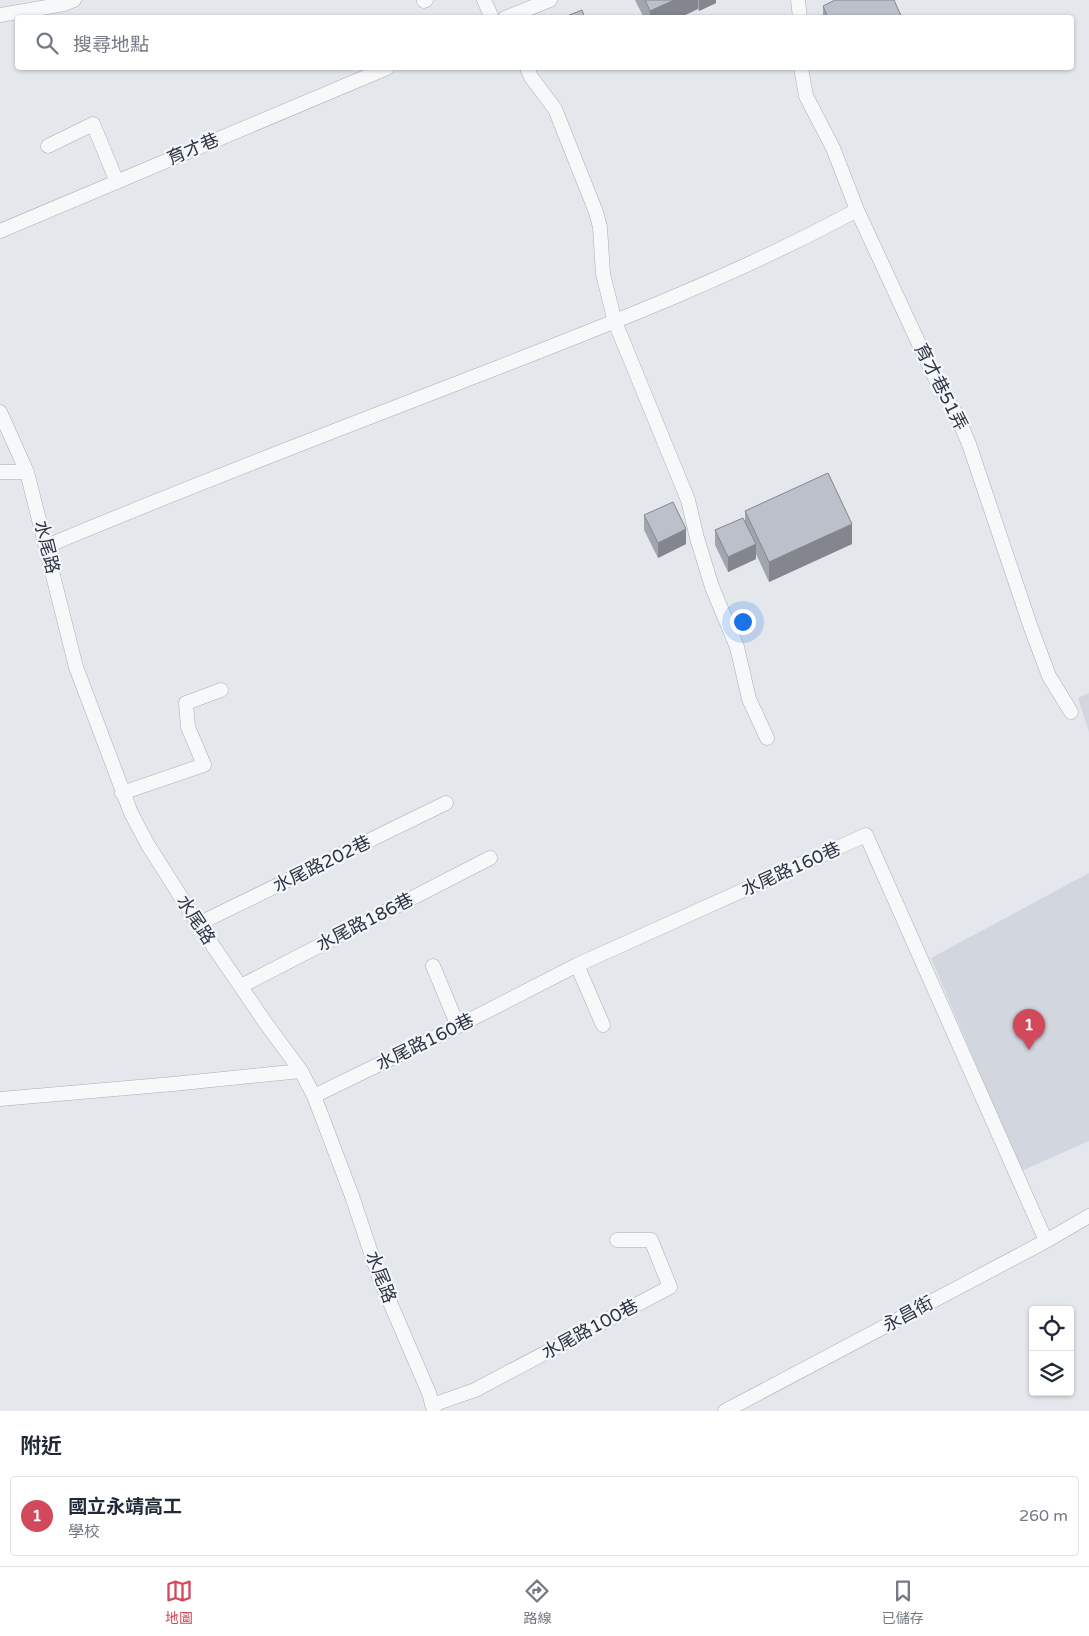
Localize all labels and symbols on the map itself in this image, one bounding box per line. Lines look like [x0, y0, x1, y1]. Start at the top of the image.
street label: 育才巷 [164, 128, 222, 170]
street label: 育才巷51弄 [910, 340, 972, 434]
street label: 水尾路 [30, 518, 64, 576]
your location [730, 609, 756, 635]
street label: 水尾路202巷 [270, 831, 374, 897]
street label: 水尾路160巷 [738, 837, 844, 901]
street label: 水尾路186巷 [313, 888, 417, 956]
street label: 水尾路 [172, 891, 220, 949]
street label: 水尾路160巷 [373, 1009, 477, 1075]
pin: 1 [1013, 1009, 1045, 1050]
street label: 水尾路 [361, 1248, 401, 1306]
street label: 永昌街 [879, 1292, 937, 1336]
street label: 水尾路100巷 [538, 1294, 642, 1364]

